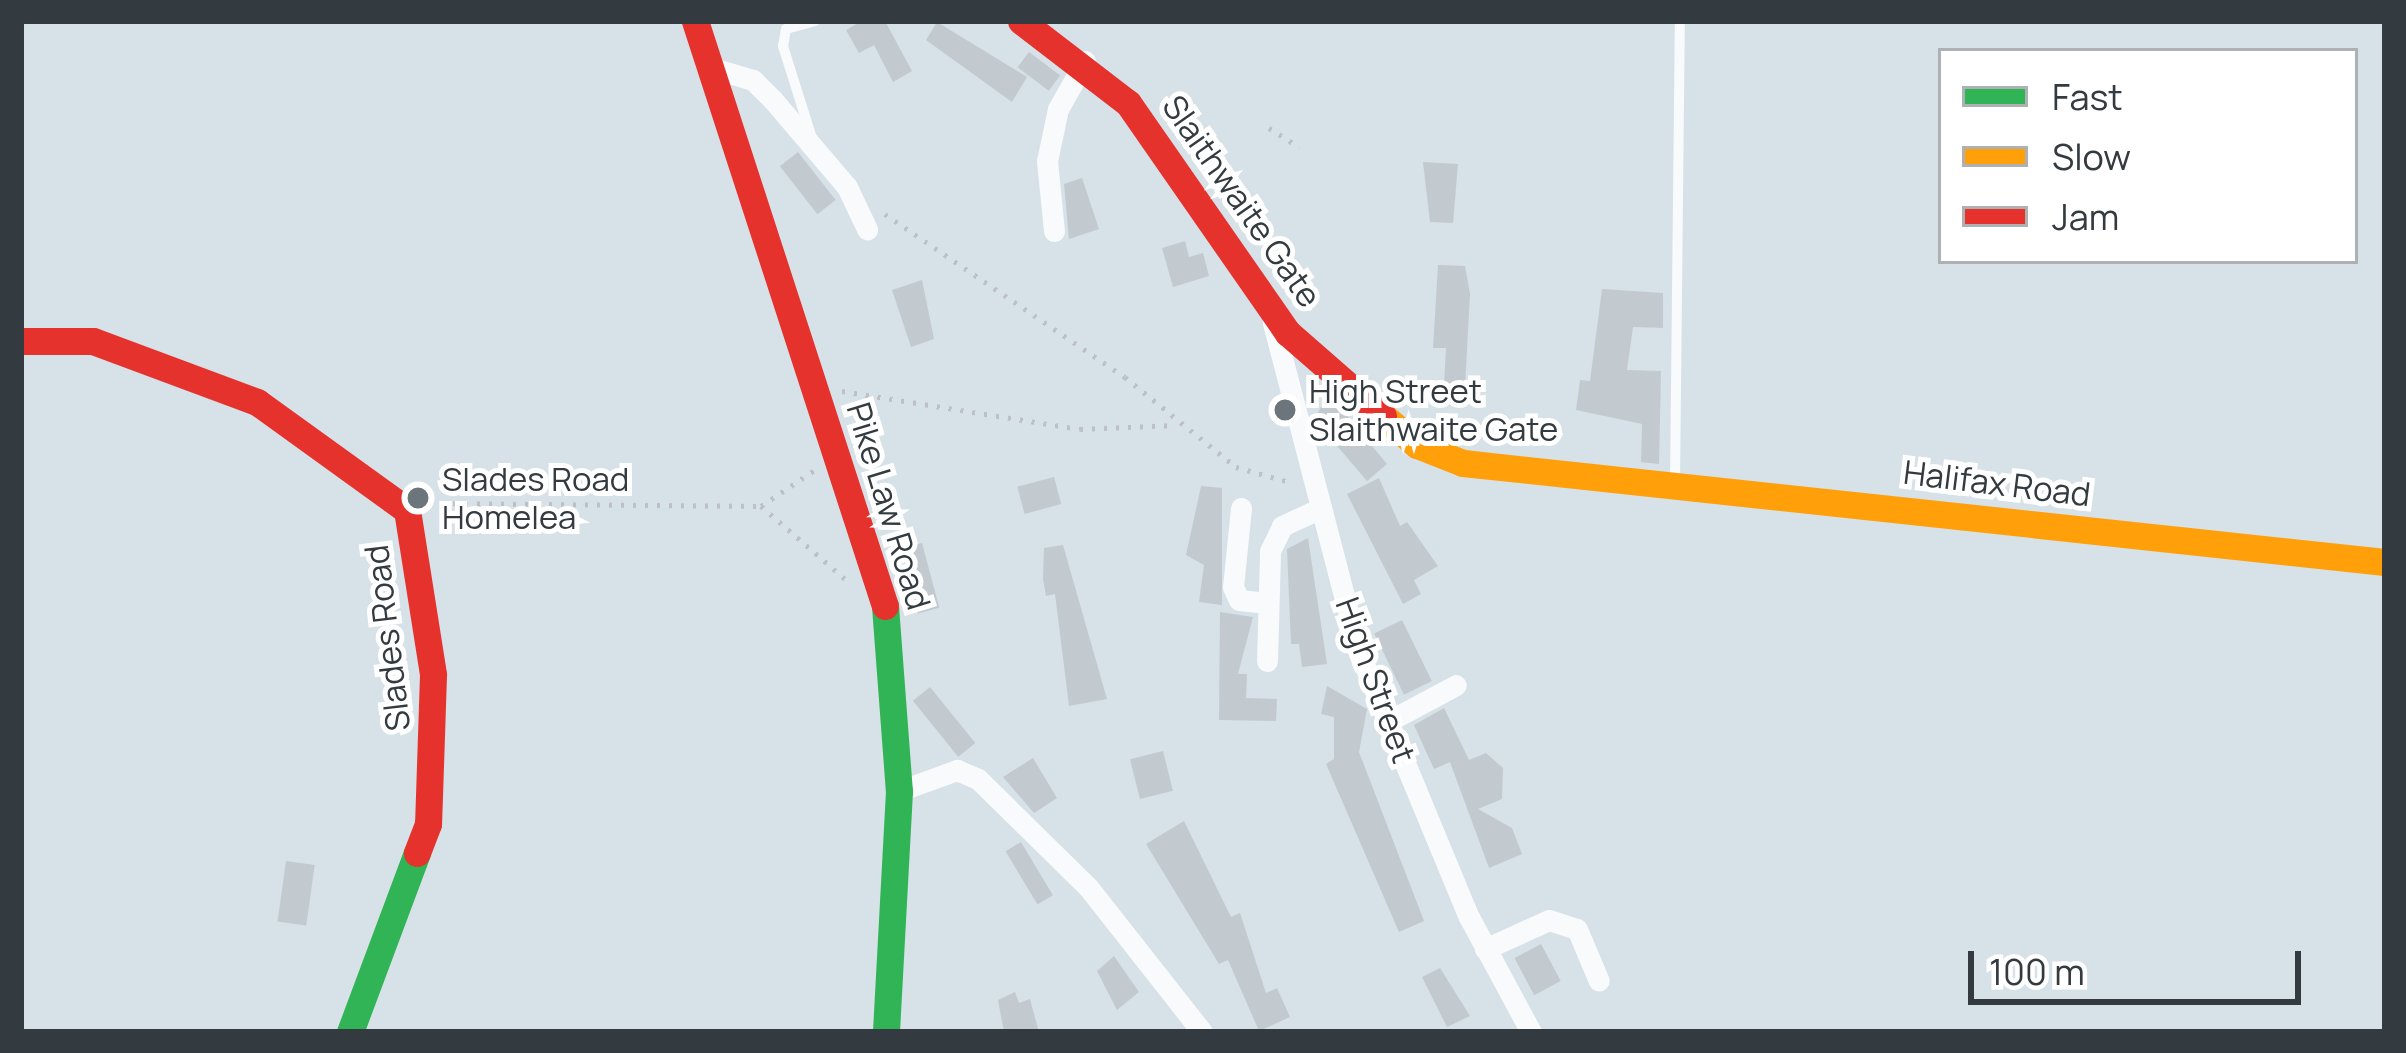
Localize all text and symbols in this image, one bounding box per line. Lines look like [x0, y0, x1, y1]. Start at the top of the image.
legend [1938, 48, 2358, 264]
text: Fast [2052, 72, 2123, 121]
street label: Slaithwaite Gate [1154, 88, 1330, 314]
text: Slow [2052, 132, 2131, 181]
text: Jam [2052, 192, 2119, 241]
place label: High Street Slaithwaite Gate [1309, 371, 1558, 449]
marker: High Street Slaithwaite Gate [1272, 397, 1298, 423]
street label: Pike Law Road [839, 398, 939, 614]
street label: Halifax Road [1901, 452, 2093, 514]
place label: Slades Road Homelea [442, 459, 629, 537]
marker: Slades Road Homelea [405, 485, 431, 511]
street label: Slades Road [356, 543, 418, 733]
street label: High Street [1328, 592, 1424, 768]
scale bar [1974, 927, 2307, 1001]
text: 100 m [1989, 947, 2085, 996]

